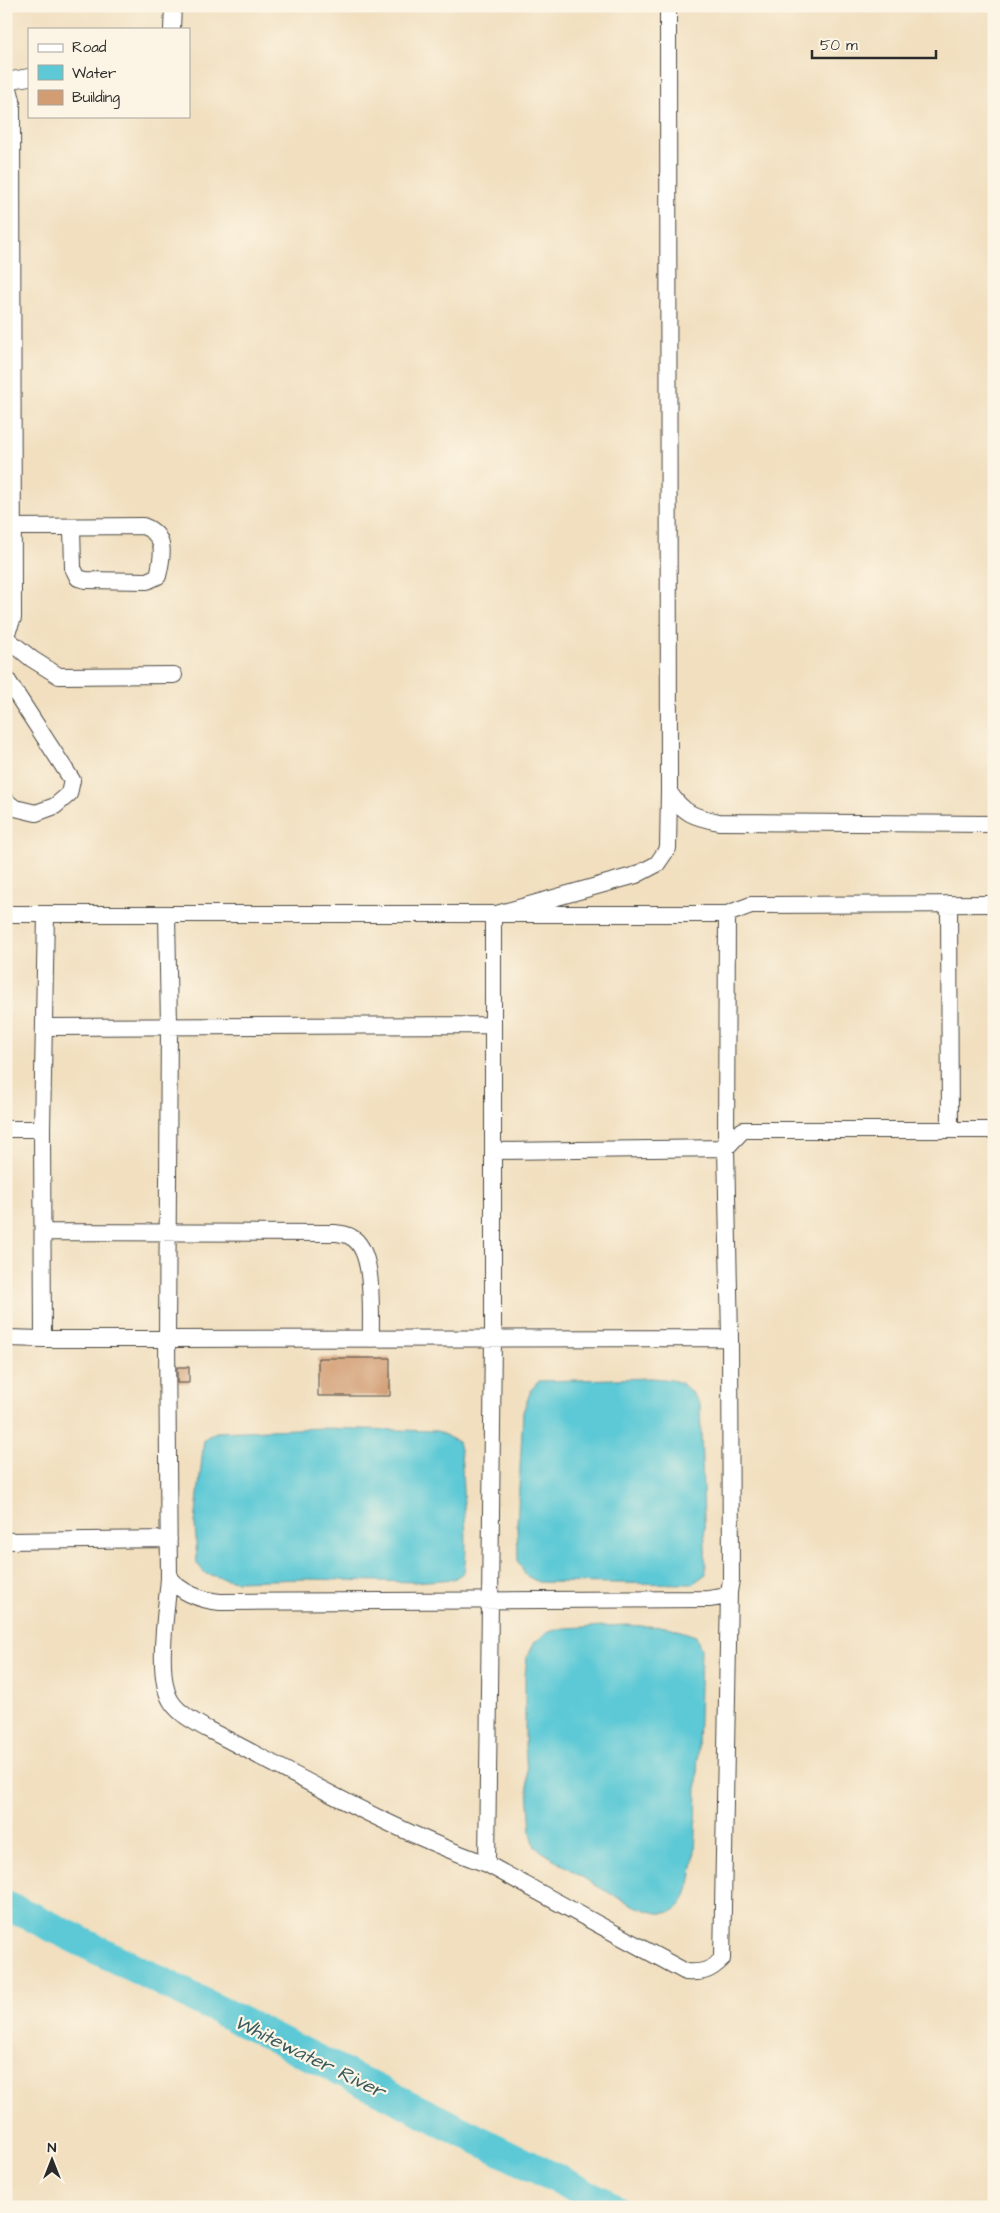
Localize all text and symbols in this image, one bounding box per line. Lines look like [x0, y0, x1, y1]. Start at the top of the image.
legend [28, 28, 190, 118]
scale bar [812, 28, 936, 60]
text: 50 m [820, 35, 858, 56]
text: Road [72, 37, 107, 58]
text: Water [72, 63, 116, 84]
text: Building [72, 87, 120, 109]
water label: Whitewater River [230, 2008, 391, 2106]
north arrow [28, 2136, 78, 2186]
text: N [48, 2138, 57, 2158]

